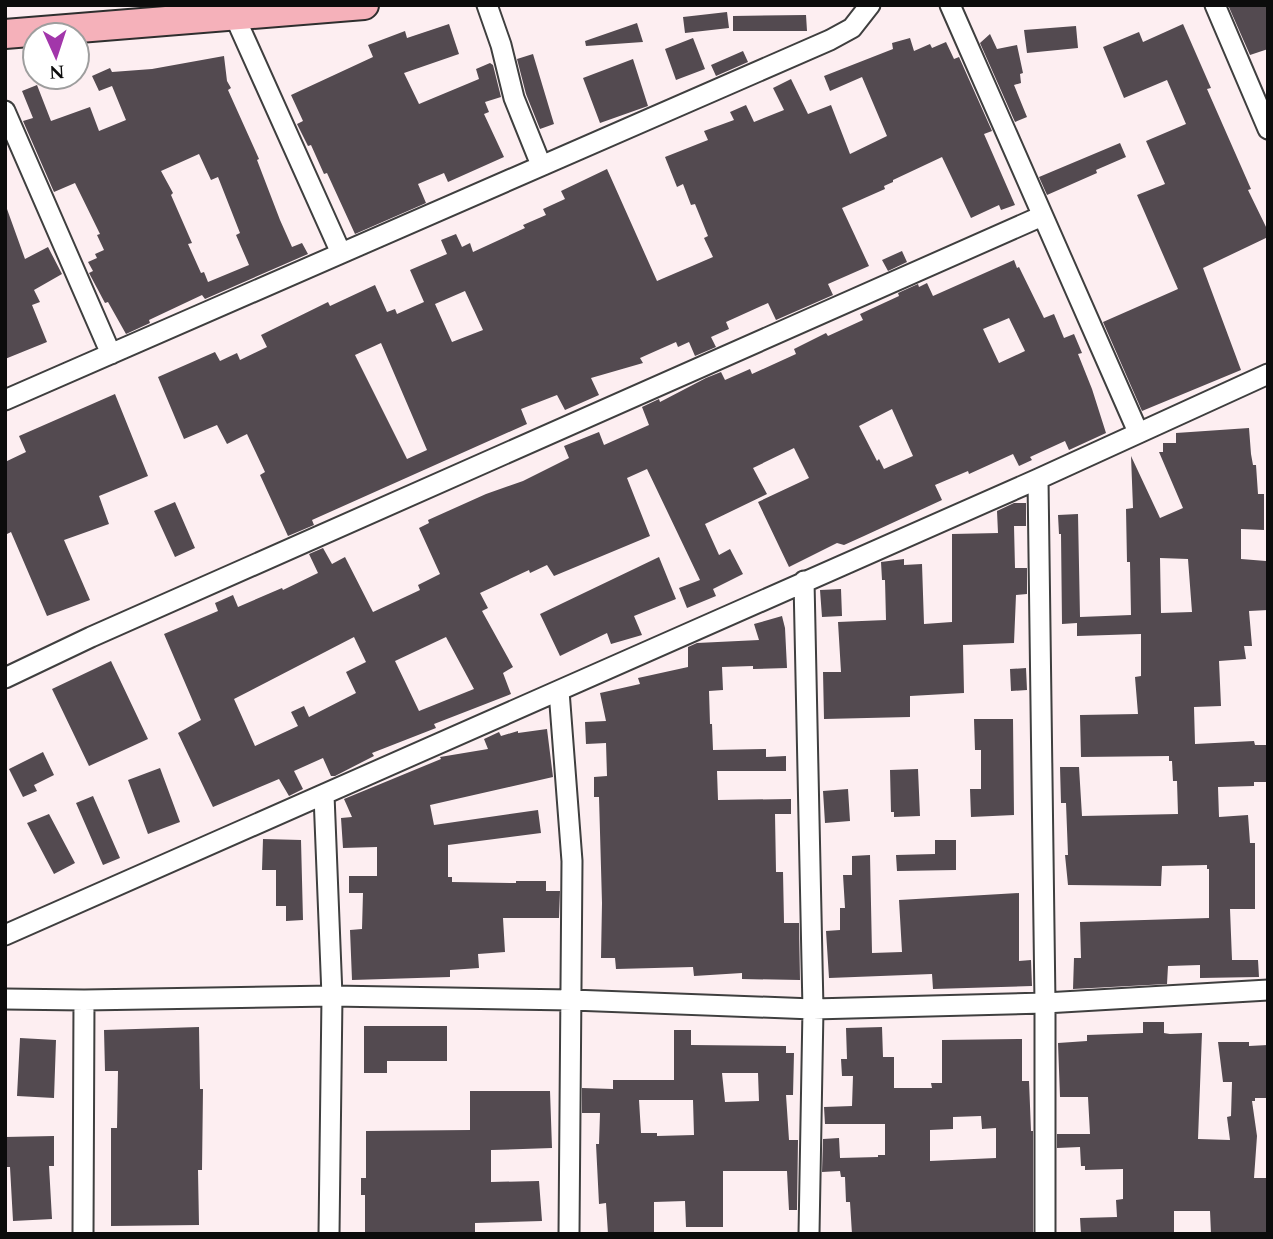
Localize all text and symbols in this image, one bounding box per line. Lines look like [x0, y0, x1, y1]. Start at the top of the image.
north arrow [21, 21, 91, 91]
text: N [48, 57, 65, 86]

